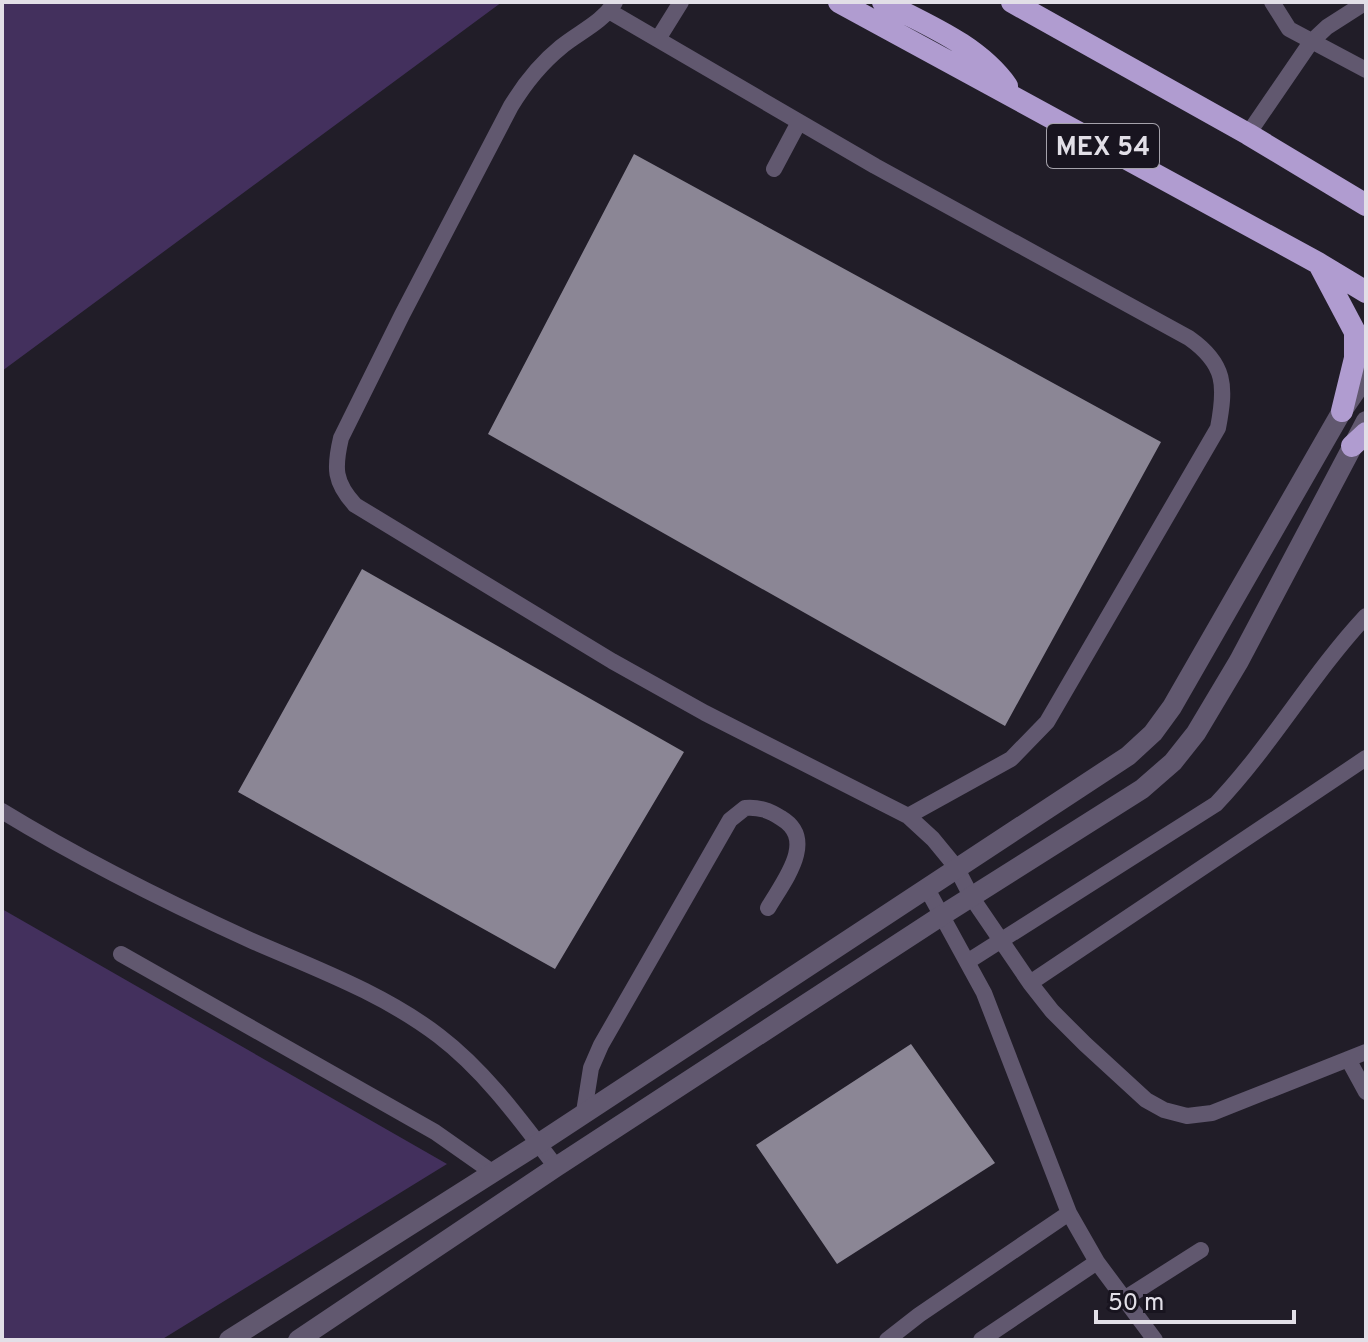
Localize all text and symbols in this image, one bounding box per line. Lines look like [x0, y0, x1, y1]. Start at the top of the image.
road number: MEX 54 [1047, 124, 1159, 168]
scale bar [1096, 1274, 1294, 1324]
text: 50 m [1108, 1289, 1164, 1319]

